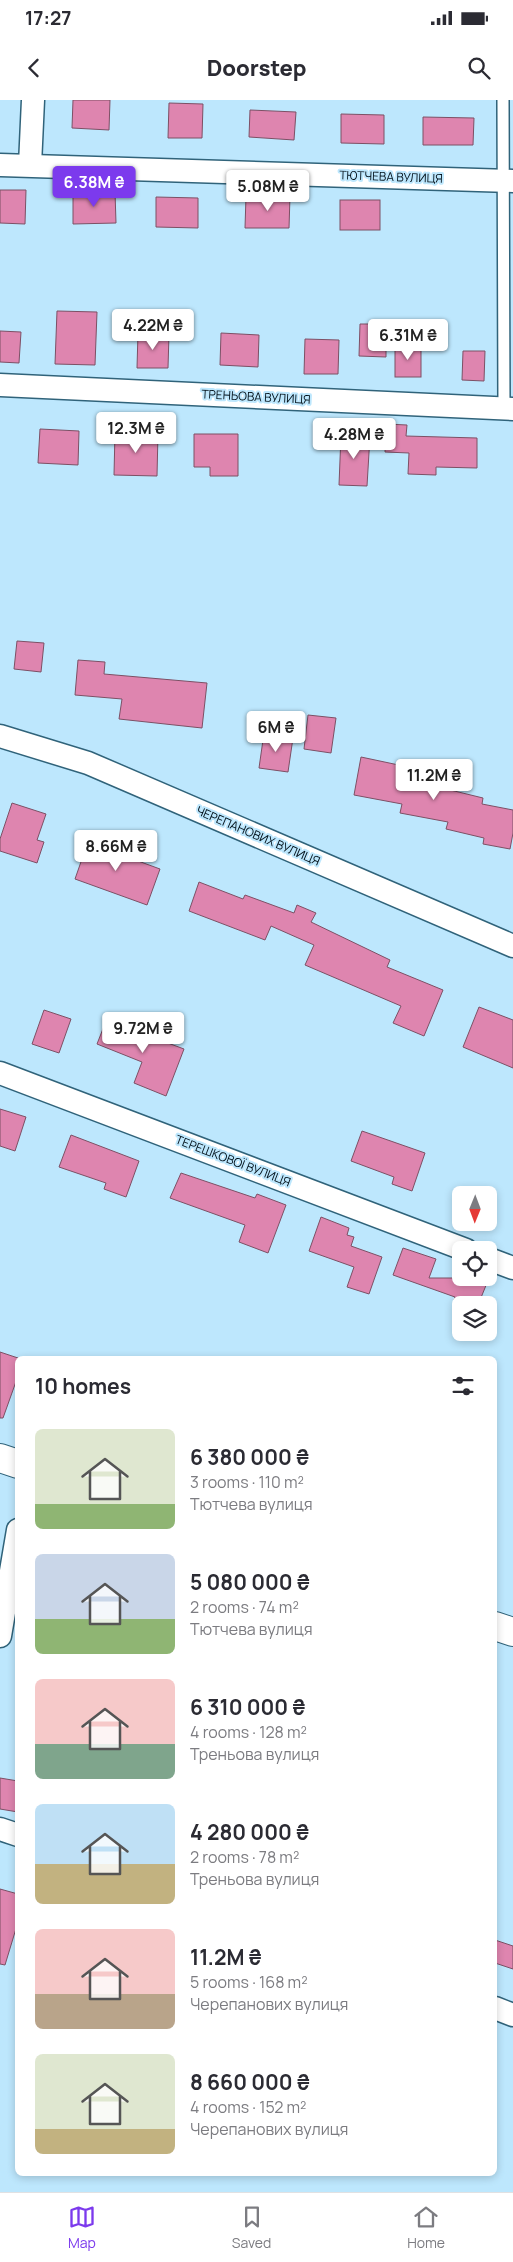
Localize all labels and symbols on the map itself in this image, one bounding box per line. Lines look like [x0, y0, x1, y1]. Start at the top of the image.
pin: 6.38M ₴ [48, 166, 140, 208]
street label: ТЮТЧЕВА ВУЛИЦЯ [339, 166, 443, 187]
pin: 5.08M ₴ [222, 170, 314, 212]
pin: 4.22M ₴ [107, 308, 199, 351]
pin: 6.31M ₴ [362, 318, 454, 361]
street label: ТРЕНЬОВА ВУЛИЦЯ [201, 385, 311, 408]
pin: 12.3M ₴ [90, 412, 182, 454]
pin: 4.28M ₴ [308, 418, 400, 460]
pin: 6M ₴ [246, 710, 306, 753]
pin: 11.2M ₴ [388, 758, 480, 801]
street label: ЧЕРЕПАНОВИХ ВУЛИЦЯ [194, 802, 323, 869]
pin: 8.66M ₴ [70, 830, 162, 872]
pin: 9.72M ₴ [97, 1012, 189, 1054]
street label: ТЕРЕШКОВОЇ ВУЛИЦЯ [173, 1131, 293, 1190]
north arrow [452, 1186, 498, 1231]

